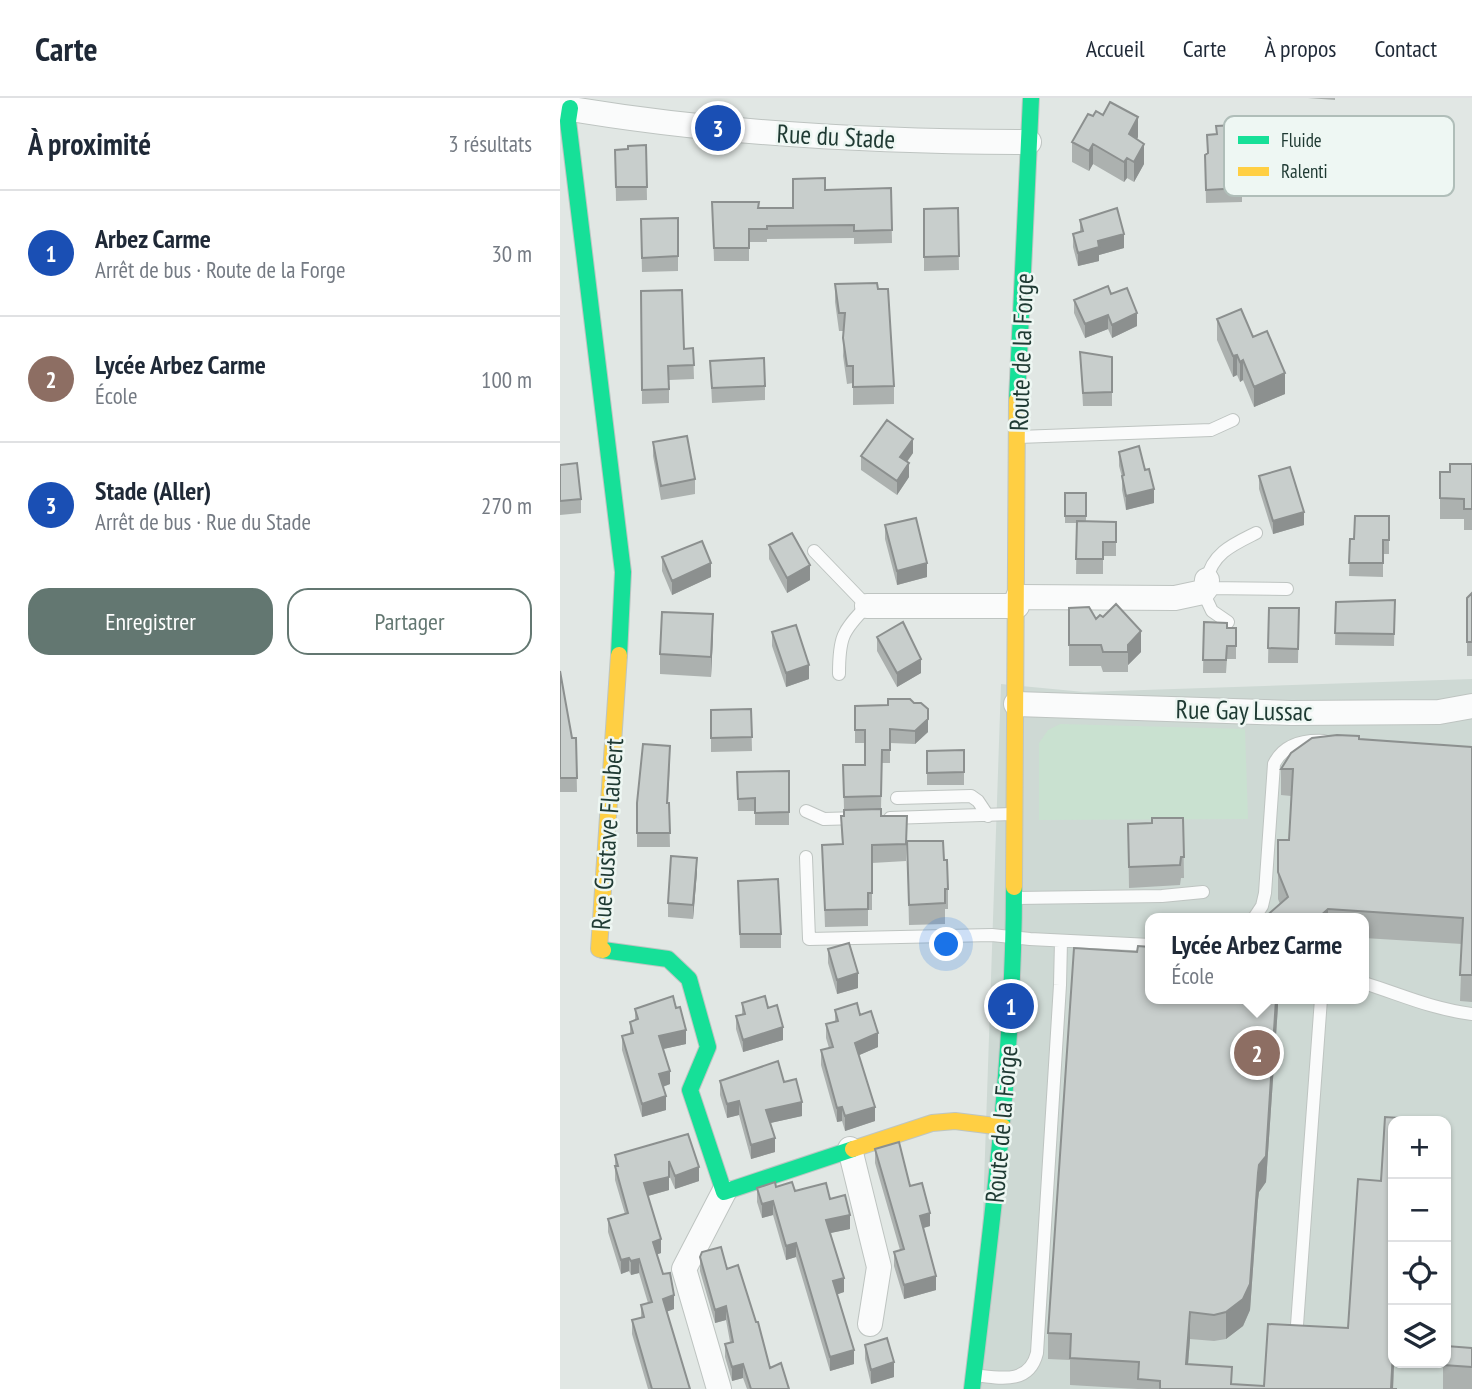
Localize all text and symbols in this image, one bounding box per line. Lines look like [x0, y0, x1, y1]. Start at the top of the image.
text: Carte [35, 27, 98, 70]
text: Accueil [1086, 33, 1145, 64]
text: Carte [1183, 33, 1226, 64]
text: À propos [1264, 33, 1336, 64]
text: Contact [1374, 33, 1437, 64]
pin: 3 [695, 102, 741, 154]
street label: Rue du Stade [776, 116, 896, 156]
legend [1224, 116, 1454, 196]
text: À proximité [28, 124, 151, 163]
text: Fluide [1281, 128, 1322, 152]
text: 3 résultats [448, 129, 532, 158]
text: Ralenti [1281, 159, 1328, 183]
text: Arbez Carme [95, 222, 211, 255]
text: 1 [46, 239, 57, 268]
text: 30 m [491, 239, 532, 268]
text: Arrêt de bus · Route de la Forge [95, 255, 345, 284]
street label: Route de la Forge [1002, 273, 1040, 431]
text: Lycée Arbez Carme [95, 348, 266, 381]
text: 2 [46, 365, 57, 394]
text: 100 m [481, 365, 532, 394]
text: École [95, 381, 137, 410]
text: Stade (Aller) [95, 474, 211, 507]
text: 3 [46, 491, 57, 520]
text: 270 m [481, 491, 532, 520]
text: Arrêt de bus · Rue du Stade [95, 507, 311, 536]
button: Enregistrer [28, 588, 273, 655]
button: Partager [287, 588, 532, 655]
street label: Rue Gay Lussac [1175, 692, 1313, 728]
street label: Rue Gustave Flaubert [584, 737, 630, 931]
popup [1145, 913, 1369, 1004]
your location [929, 927, 963, 961]
text: Lycée Arbez Carme [1172, 928, 1342, 961]
text: École [1172, 961, 1214, 990]
pin: 1 [988, 980, 1034, 1032]
pin: 2 [1234, 1027, 1280, 1079]
street label: Route de la Forge [978, 1044, 1024, 1204]
map controls [1388, 1116, 1451, 1368]
button: + [1388, 1116, 1451, 1179]
button: − [1388, 1179, 1451, 1242]
button: locate [1388, 1242, 1451, 1305]
button: layers [1388, 1305, 1451, 1368]

